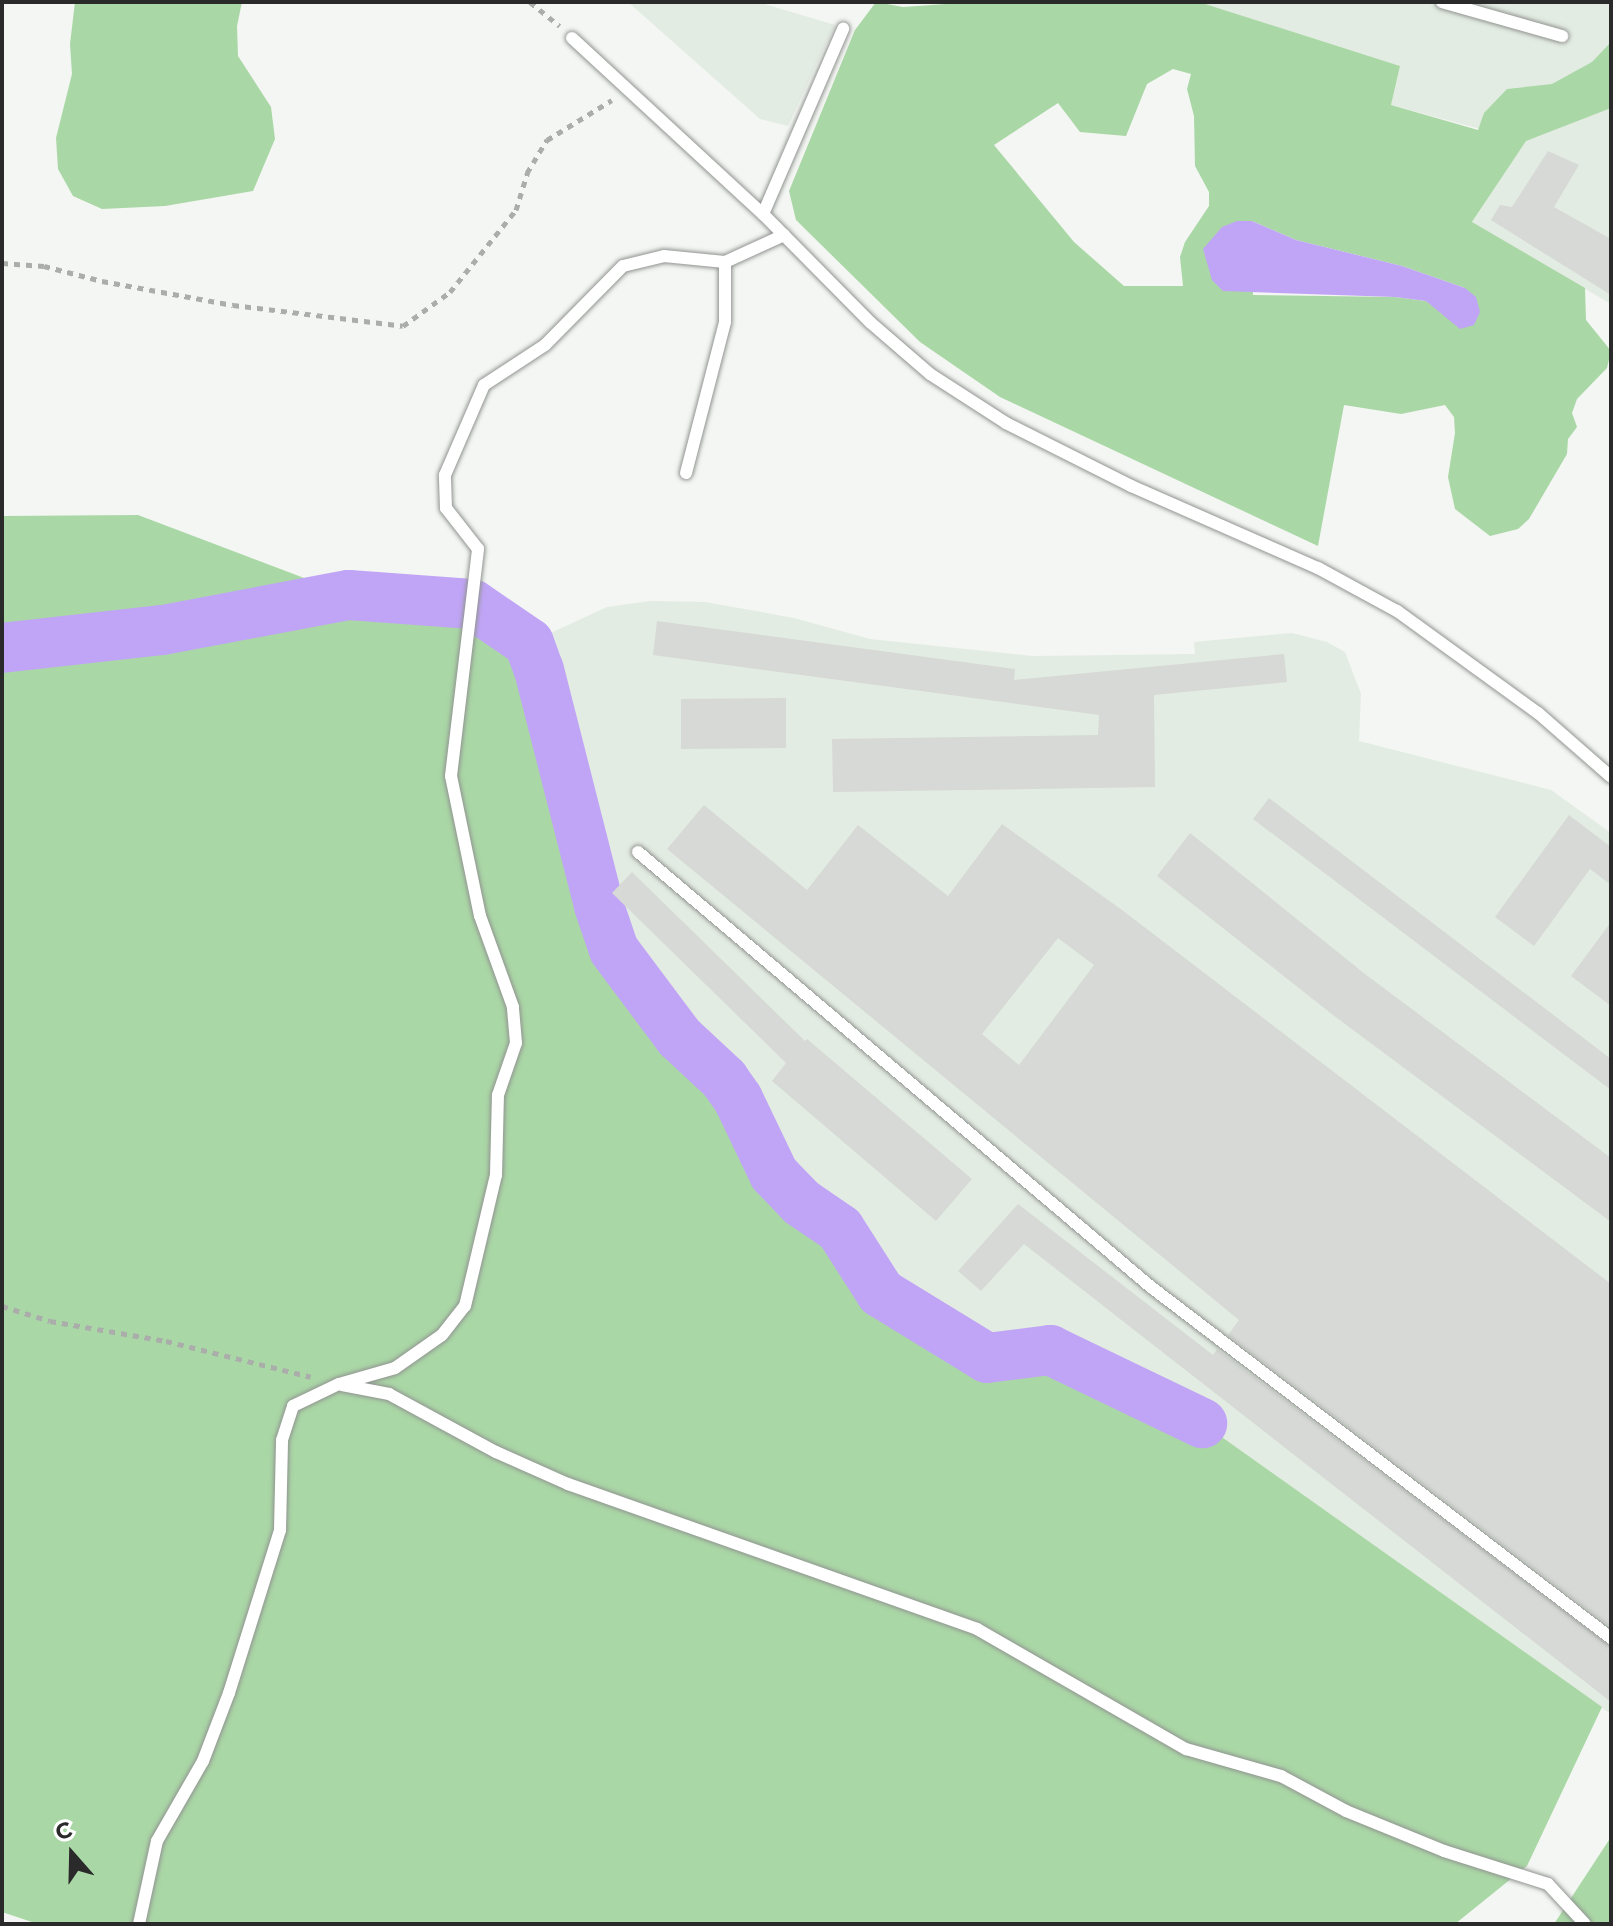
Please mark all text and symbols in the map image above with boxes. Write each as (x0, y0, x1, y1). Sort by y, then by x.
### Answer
north arrow (32, 1814, 112, 1894)
text: С (51, 1816, 76, 1846)

